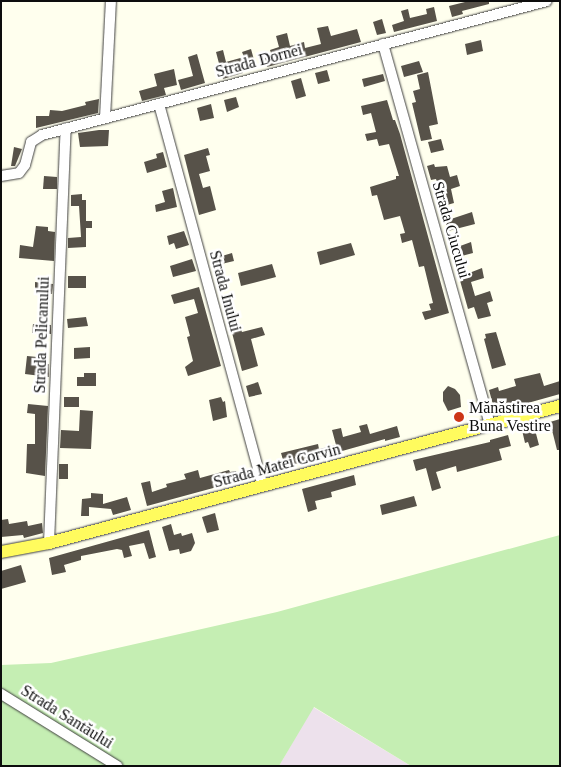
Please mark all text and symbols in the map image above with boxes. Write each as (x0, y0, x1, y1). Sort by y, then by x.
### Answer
street label: Strada Dornei (213, 40, 305, 82)
street label: Strada Ciucului (428, 179, 474, 281)
street label: Strada Inului (205, 248, 245, 334)
street label: Strada Pelicanului (30, 276, 54, 394)
place label: Mănăstirea Buna Vestire (469, 398, 551, 436)
marker: Mănăstirea Buna Vestire (453, 411, 465, 423)
street label: Strada Matei Corvin (211, 440, 343, 492)
street label: Strada Santăului (17, 681, 117, 753)

